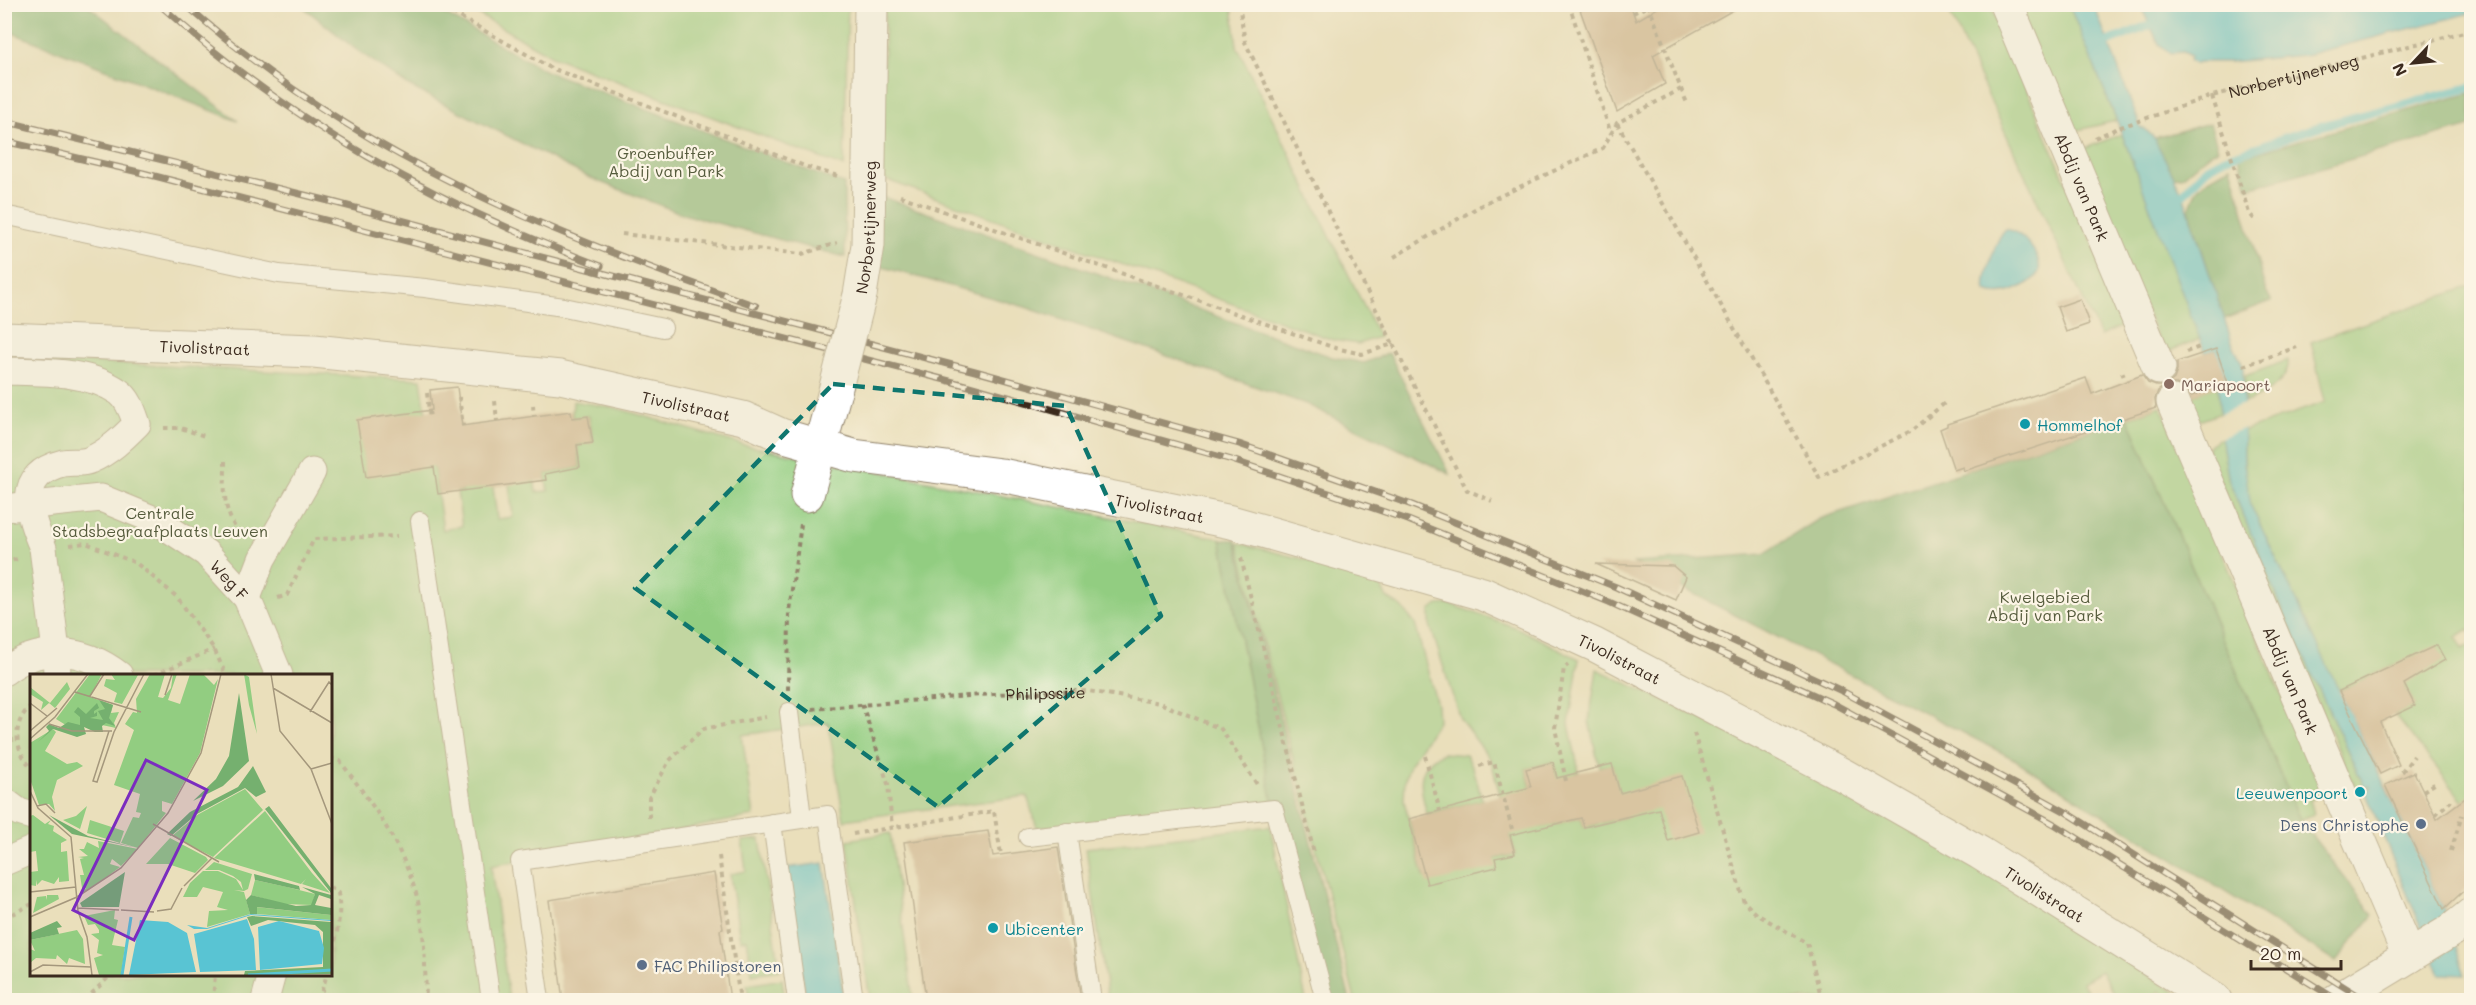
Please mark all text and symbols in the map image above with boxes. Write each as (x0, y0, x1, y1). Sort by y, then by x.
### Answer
north arrow (2383, 33, 2443, 93)
street label: Norbertijnerweg (2226, 49, 2360, 102)
text: N (2387, 60, 2411, 80)
street label: Abdij van Park (2051, 129, 2115, 244)
park label: Groenbuffer Abdij van Park (608, 142, 724, 181)
street label: Norbertijnerweg (850, 161, 880, 295)
street label: Tivolistraat (159, 335, 251, 359)
place label: Mariapoort (2181, 374, 2271, 395)
marker: Mariapoort (2162, 377, 2176, 391)
street label: Tivolistraat (640, 385, 733, 425)
place label: Hommelhof (2037, 414, 2123, 435)
marker: Hommelhof (2018, 417, 2032, 431)
street label: Tivolistraat (1113, 488, 1206, 527)
park label: Centrale Stadsbegraafplaats Leuven (52, 502, 268, 541)
street label: Weg F (206, 555, 254, 604)
park label: Kwelgebied Abdij van Park (1987, 586, 2103, 625)
street label: Abdij van Park (2259, 623, 2324, 737)
street label: Tivolistraat (1575, 628, 1665, 688)
inset map (30, 674, 332, 975)
street label: Philipssite (1005, 681, 1086, 704)
place label: Leeuwenpoort (2236, 782, 2348, 803)
marker: Leeuwenpoort (2353, 785, 2367, 799)
place label: Dens Christophe (2280, 814, 2409, 835)
marker: Dens Christophe (2414, 817, 2428, 831)
street label: Tivolistraat (2001, 861, 2089, 926)
place label: Ubicenter (1005, 918, 1084, 939)
marker: Ubicenter (986, 921, 1000, 935)
scale bar (2251, 933, 2341, 971)
text: 20 m (2260, 941, 2301, 965)
place label: FAC Philipstoren (654, 955, 781, 976)
marker: FAC Philipstoren (635, 958, 649, 972)

